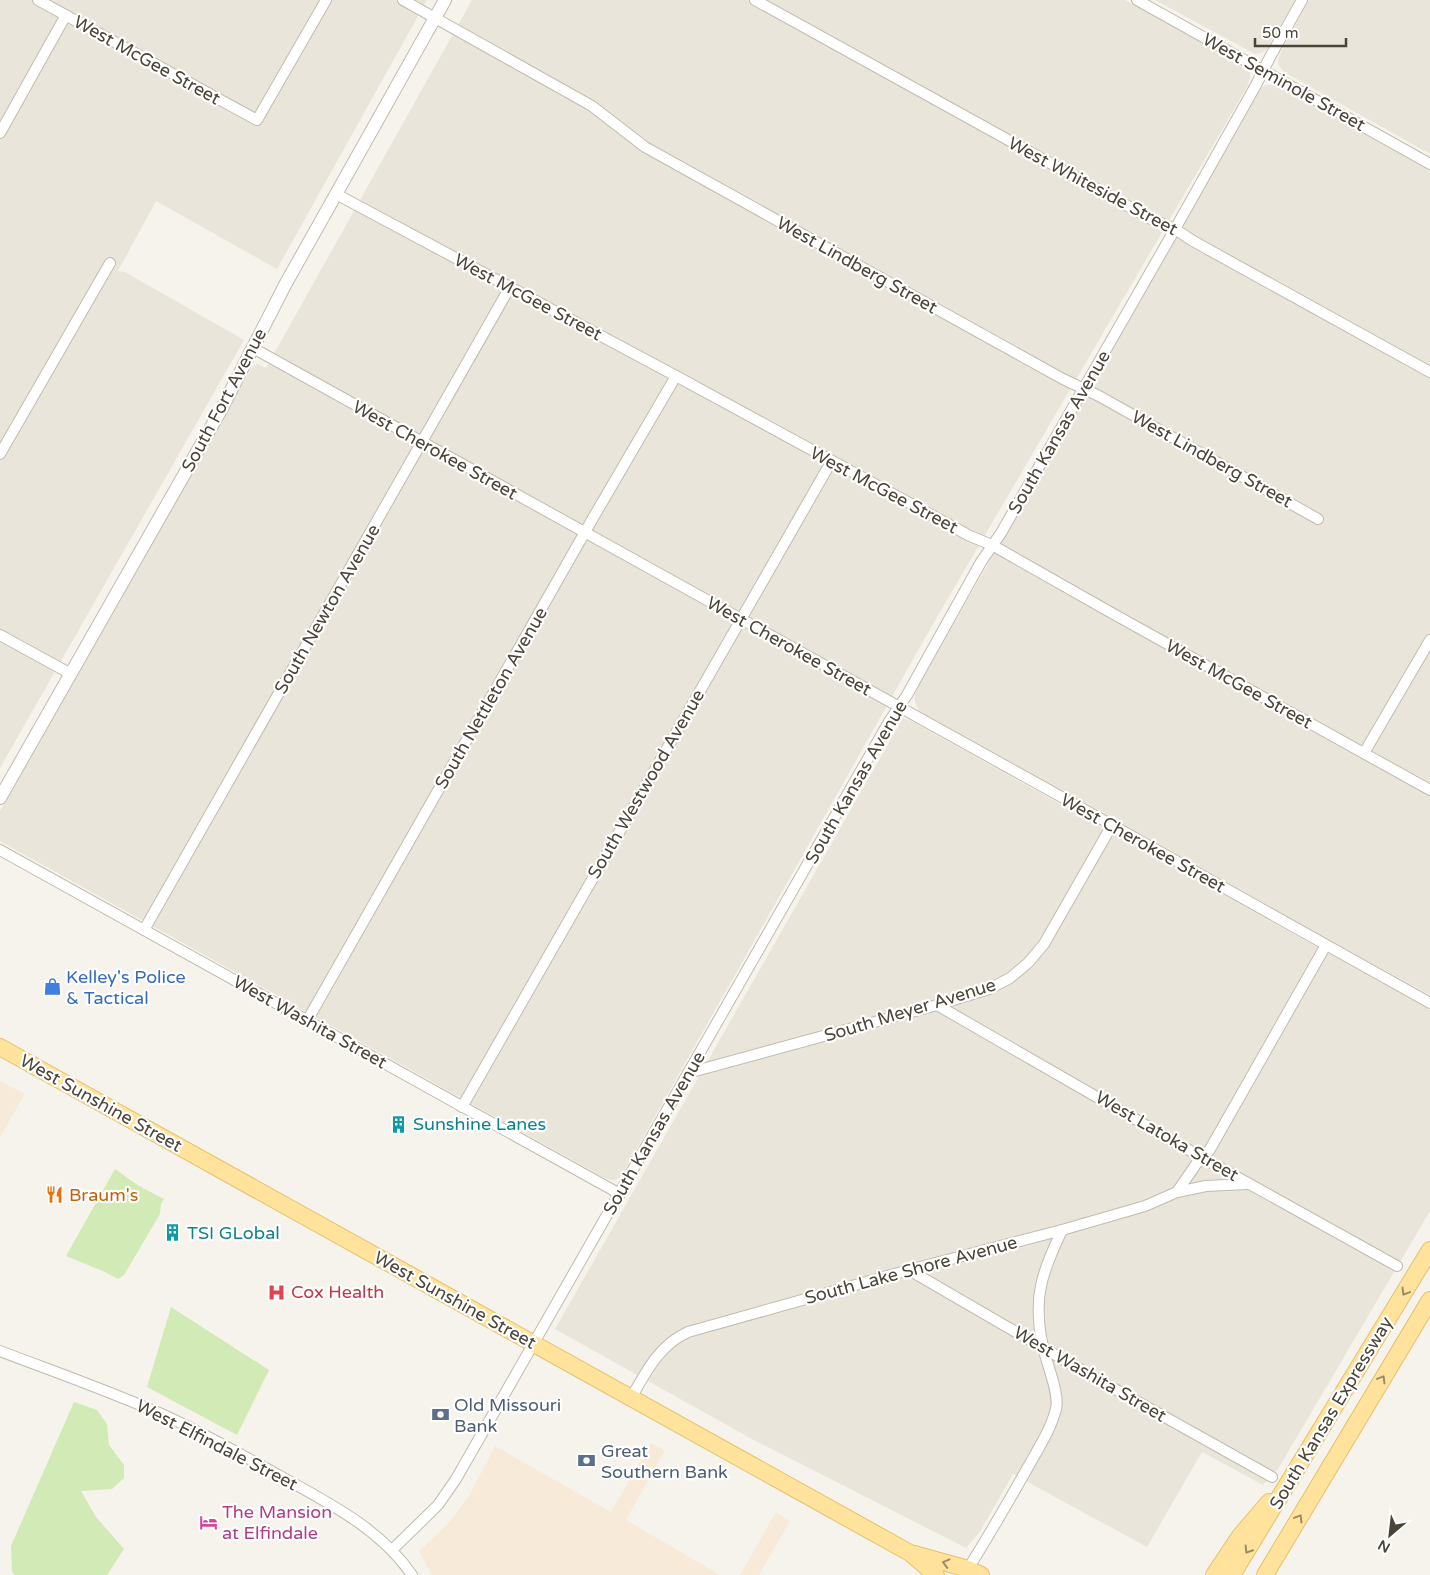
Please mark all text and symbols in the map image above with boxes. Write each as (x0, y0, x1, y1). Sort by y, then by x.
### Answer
street label: West McGee Street (70, 11, 224, 110)
scale bar (1255, 15, 1346, 47)
text: 50 m (1262, 24, 1299, 42)
street label: West Seminole Street (1199, 28, 1369, 136)
street label: West Whiteside Street (1004, 132, 1182, 240)
street label: West Lindberg Street (773, 212, 941, 318)
street label: West McGee Street (450, 249, 606, 345)
street label: South Fort Avenue (177, 324, 271, 476)
street label: South Kansas Avenue (1003, 346, 1115, 518)
street label: West Cherokee Street (349, 396, 521, 505)
street label: West Lindberg Street (1128, 406, 1296, 512)
street label: West McGee Street (806, 442, 962, 538)
street label: South Newton Avenue (269, 520, 385, 698)
street label: West Cherokee Street (703, 592, 875, 701)
street label: South Nettleton Avenue (430, 603, 552, 793)
street label: West McGee Street (1162, 635, 1316, 734)
street label: South Westwood Avenue (583, 685, 709, 883)
street label: South Kansas Avenue (800, 696, 912, 868)
street label: West Cherokee Street (1057, 789, 1229, 898)
place label: Kelley's Police & Tactical (66, 966, 186, 1009)
street label: West Washita Street (229, 971, 391, 1073)
street label: South Meyer Avenue (821, 973, 999, 1047)
shop icon: Kelley's Police & Tactical (42, 977, 62, 997)
street label: South Kansas Avenue (598, 1047, 710, 1219)
street label: West Sunshine Street (16, 1049, 186, 1157)
street label: West Latoka Street (1092, 1086, 1243, 1186)
place label: Sunshine Lanes (413, 1113, 546, 1135)
building icon: Sunshine Lanes (389, 1114, 409, 1134)
place label: Braum's (69, 1184, 138, 1206)
restaurant icon: Braum's (45, 1185, 65, 1205)
place label: TSI GLobal (187, 1222, 280, 1244)
building icon: TSI GLobal (163, 1223, 183, 1243)
street label: South Lake Shore Avenue (802, 1231, 1020, 1309)
street label: West Sunshine Street (370, 1246, 540, 1354)
place label: Cox Health (291, 1281, 384, 1303)
hospital icon: Cox Health (267, 1282, 287, 1302)
one-way arrow (1401, 1286, 1411, 1295)
street label: South Kansas Expressway (1265, 1312, 1398, 1513)
street label: West Washita Street (1010, 1321, 1170, 1427)
one-way arrow (1376, 1375, 1386, 1384)
place label: Old Missouri Bank (454, 1394, 561, 1437)
street label: West Elfindale Street (133, 1395, 302, 1495)
bank icon: Old Missouri Bank (430, 1405, 450, 1425)
place label: Great Southern Bank (601, 1440, 728, 1483)
bank icon: Great Southern Bank (577, 1451, 597, 1471)
place label: The Mansion at Elfindale (222, 1501, 332, 1544)
north arrow (1365, 1510, 1415, 1560)
hotel icon: The Mansion at Elfindale (198, 1512, 218, 1532)
one-way arrow (1292, 1515, 1302, 1524)
text: N (1375, 1536, 1393, 1556)
one-way arrow (1244, 1545, 1254, 1554)
one-way arrow (942, 1558, 950, 1568)

